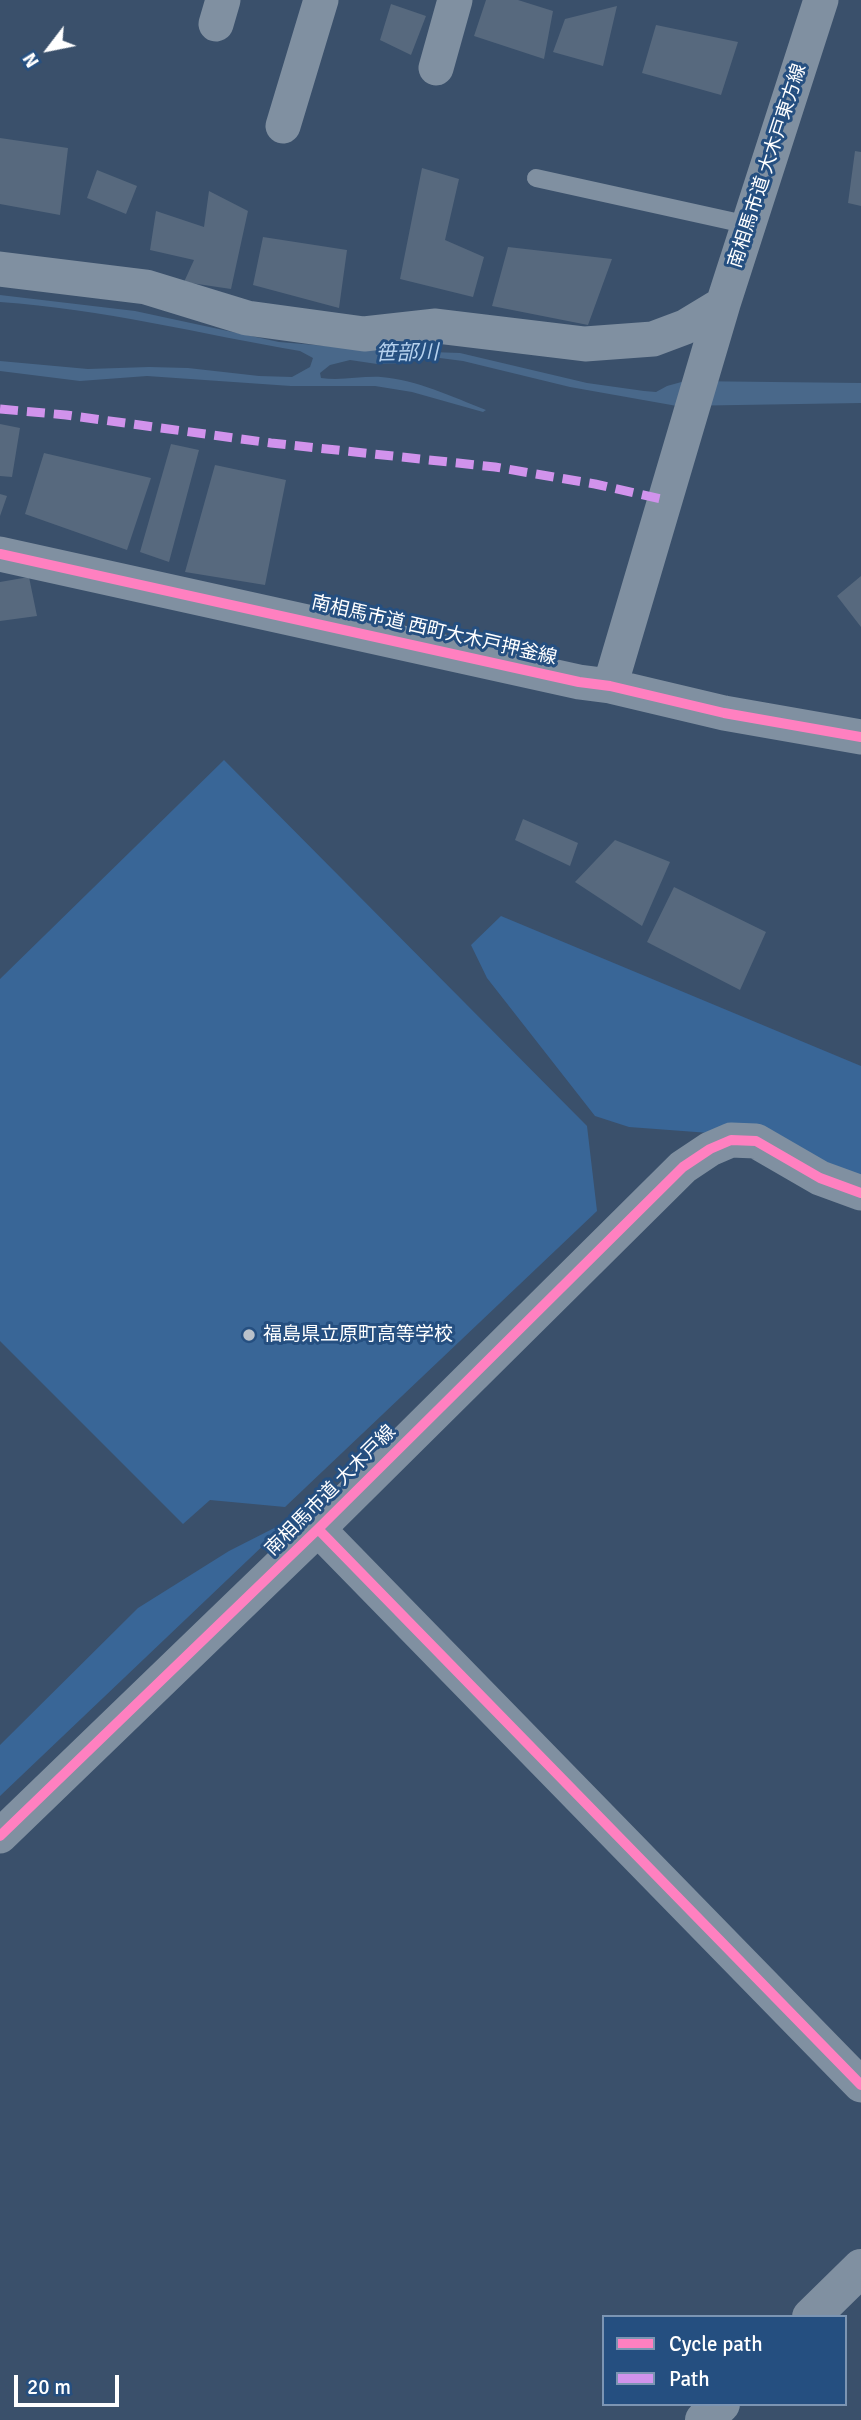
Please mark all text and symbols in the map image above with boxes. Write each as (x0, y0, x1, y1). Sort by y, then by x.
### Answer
north arrow (14, 14, 84, 84)
text: N (18, 48, 45, 72)
street label: 南相馬市道 大木戸東方線 (724, 61, 812, 271)
water label: 笹部川 (375, 341, 439, 367)
street label: 南相馬市道 西町大木戸押釜線 (309, 592, 559, 670)
place label: 福島県立原町高等学校 (263, 1324, 453, 1346)
marker: 福島県立原町高等学校 (241, 1327, 257, 1343)
street label: 南相馬市道 大木戸線 (261, 1421, 401, 1561)
legend (602, 2315, 847, 2406)
text: Cycle path (669, 2331, 763, 2357)
scale bar (18, 2360, 122, 2404)
text: Path (669, 2366, 710, 2392)
text: 20 m (27, 2374, 71, 2400)

